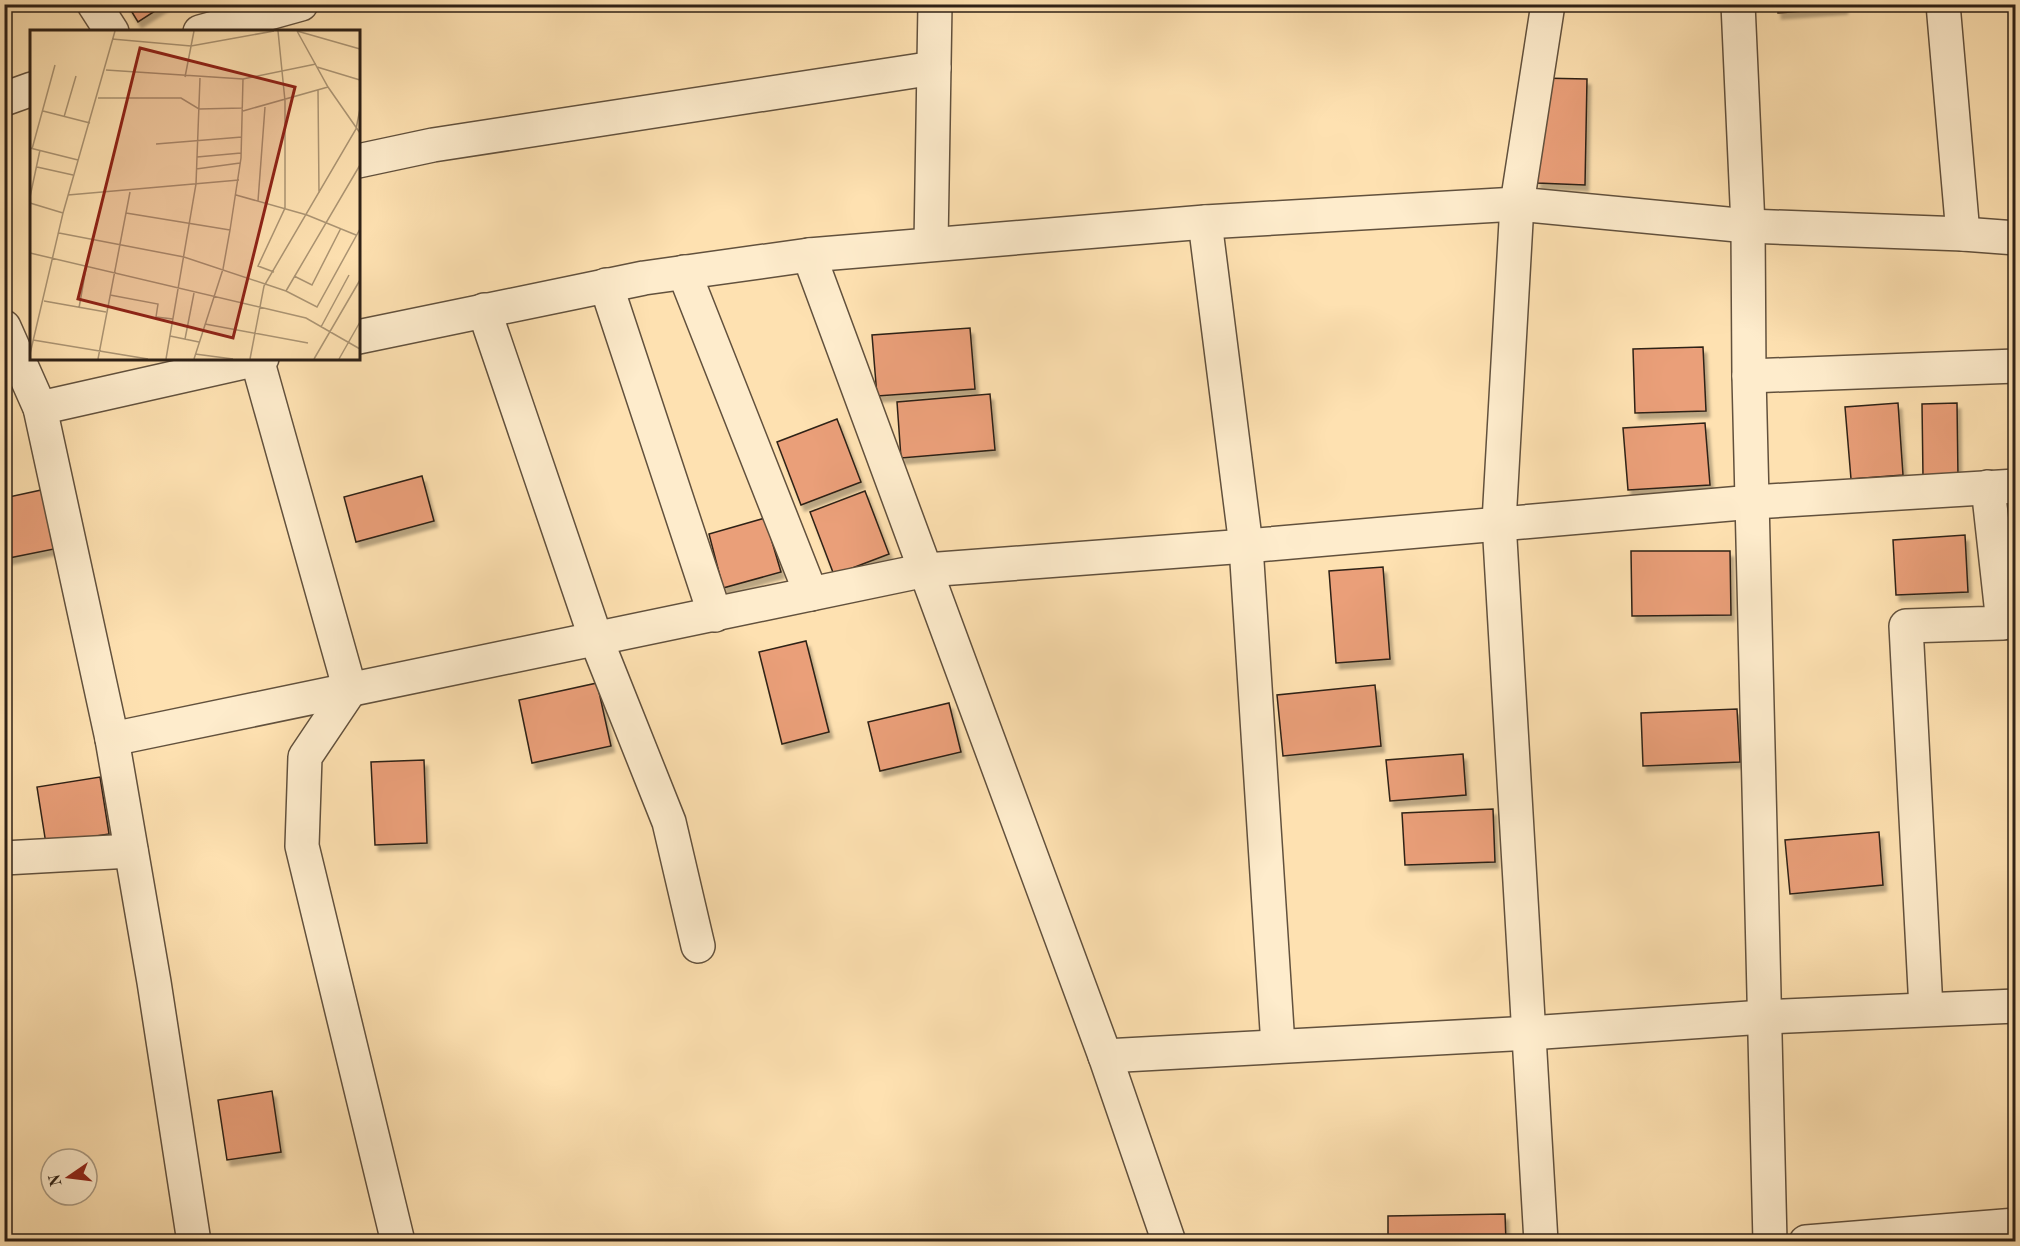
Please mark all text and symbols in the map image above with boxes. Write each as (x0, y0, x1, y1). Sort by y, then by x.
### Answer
inset map (30, 30, 360, 360)
north arrow (39, 1147, 99, 1207)
text: N (47, 1172, 66, 1188)

